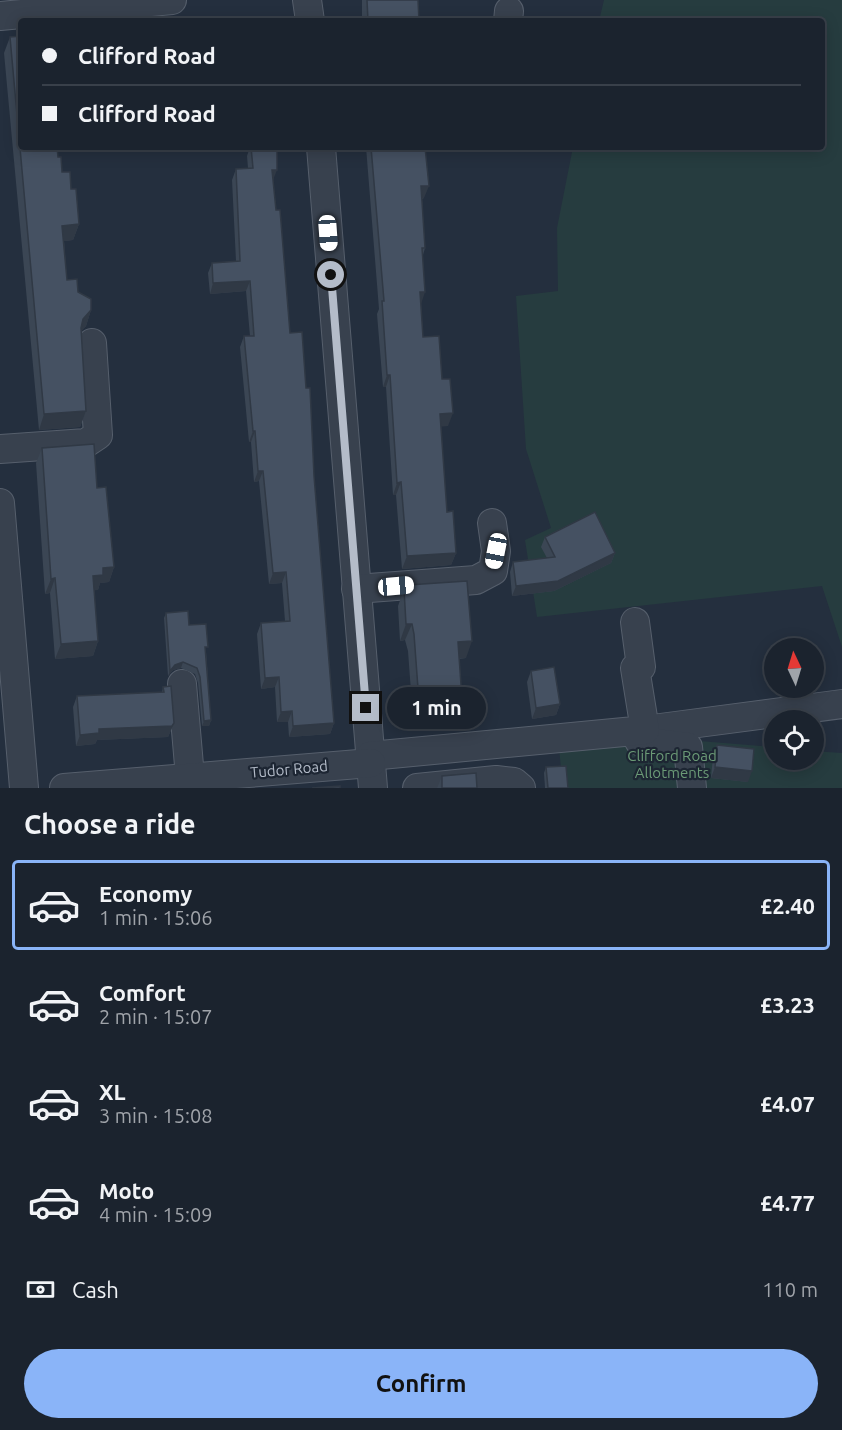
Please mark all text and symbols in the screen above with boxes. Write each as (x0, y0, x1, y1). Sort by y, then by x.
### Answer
text: Clifford Road (78, 43, 216, 68)
text: Clifford Road (78, 101, 216, 126)
car (318, 214, 338, 252)
route start (317, 261, 344, 288)
car (484, 532, 508, 570)
car (377, 575, 415, 597)
north arrow (764, 638, 824, 698)
map controls (764, 638, 824, 770)
callout: 1 min (387, 687, 486, 729)
route end (352, 694, 379, 721)
text: 1 min (411, 696, 462, 719)
button: locate (764, 710, 824, 770)
park label: Clifford Road Allotments (627, 747, 717, 781)
street label: Tudor Road (250, 757, 328, 781)
text: Choose a ride (24, 809, 196, 839)
icon: car (27, 878, 81, 932)
text: Economy (99, 881, 192, 906)
text: £2.40 (760, 893, 815, 918)
text: 1 min · 15:06 (99, 906, 213, 929)
icon: car (27, 977, 81, 1031)
text: Comfort (99, 980, 186, 1005)
text: £3.23 (760, 992, 815, 1017)
text: 2 min · 15:07 (99, 1005, 213, 1028)
icon: car (27, 1076, 81, 1130)
text: XL (99, 1079, 126, 1104)
text: £4.07 (760, 1091, 815, 1116)
text: 3 min · 15:08 (99, 1104, 213, 1127)
icon: car (27, 1175, 81, 1229)
text: Moto (99, 1178, 154, 1203)
text: £4.77 (760, 1190, 815, 1215)
text: 4 min · 15:09 (99, 1203, 213, 1226)
icon: cash (24, 1273, 57, 1306)
text: Cash (72, 1277, 119, 1302)
text: 110 m (762, 1278, 818, 1301)
button: Confirm (24, 1349, 818, 1418)

